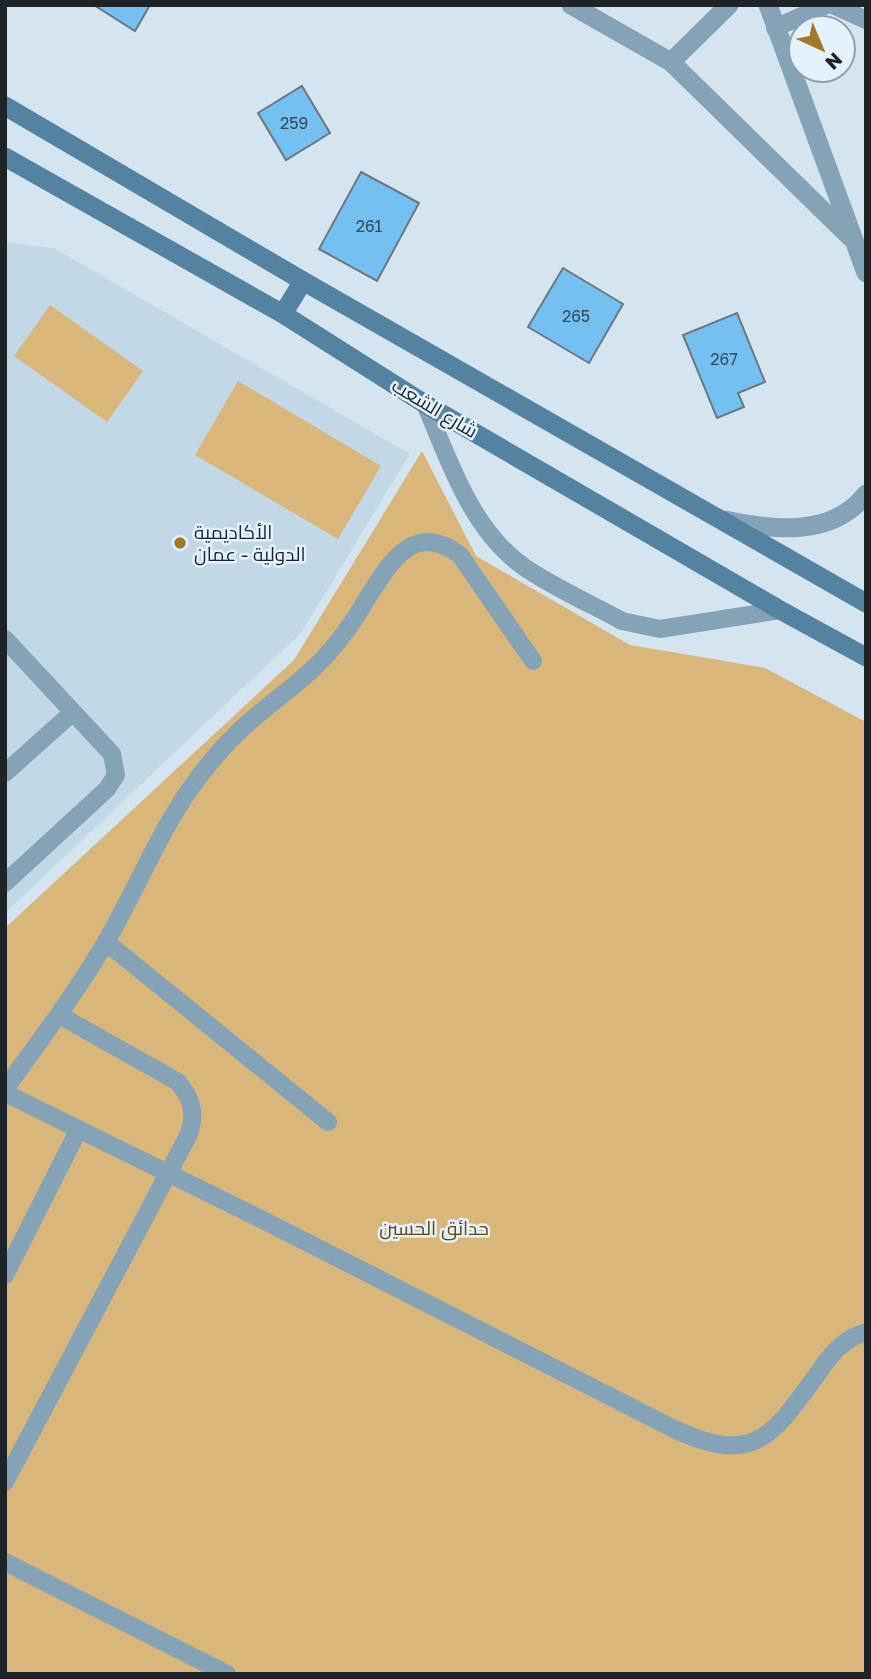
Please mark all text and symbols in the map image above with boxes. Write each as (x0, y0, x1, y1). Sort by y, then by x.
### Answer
north arrow (787, 14, 857, 84)
text: N (821, 48, 847, 75)
house number: 259 (280, 113, 308, 133)
house number: 261 (356, 216, 383, 236)
house number: 265 (562, 306, 590, 326)
house number: 267 (710, 349, 738, 369)
street label: شارع الشعب (387, 373, 482, 445)
place label: الأكاديمية الدولية - عمان (194, 520, 306, 566)
marker: الأكاديمية الدولية - عمان (172, 535, 188, 551)
park label: حدائق الحسين (379, 1216, 489, 1241)

